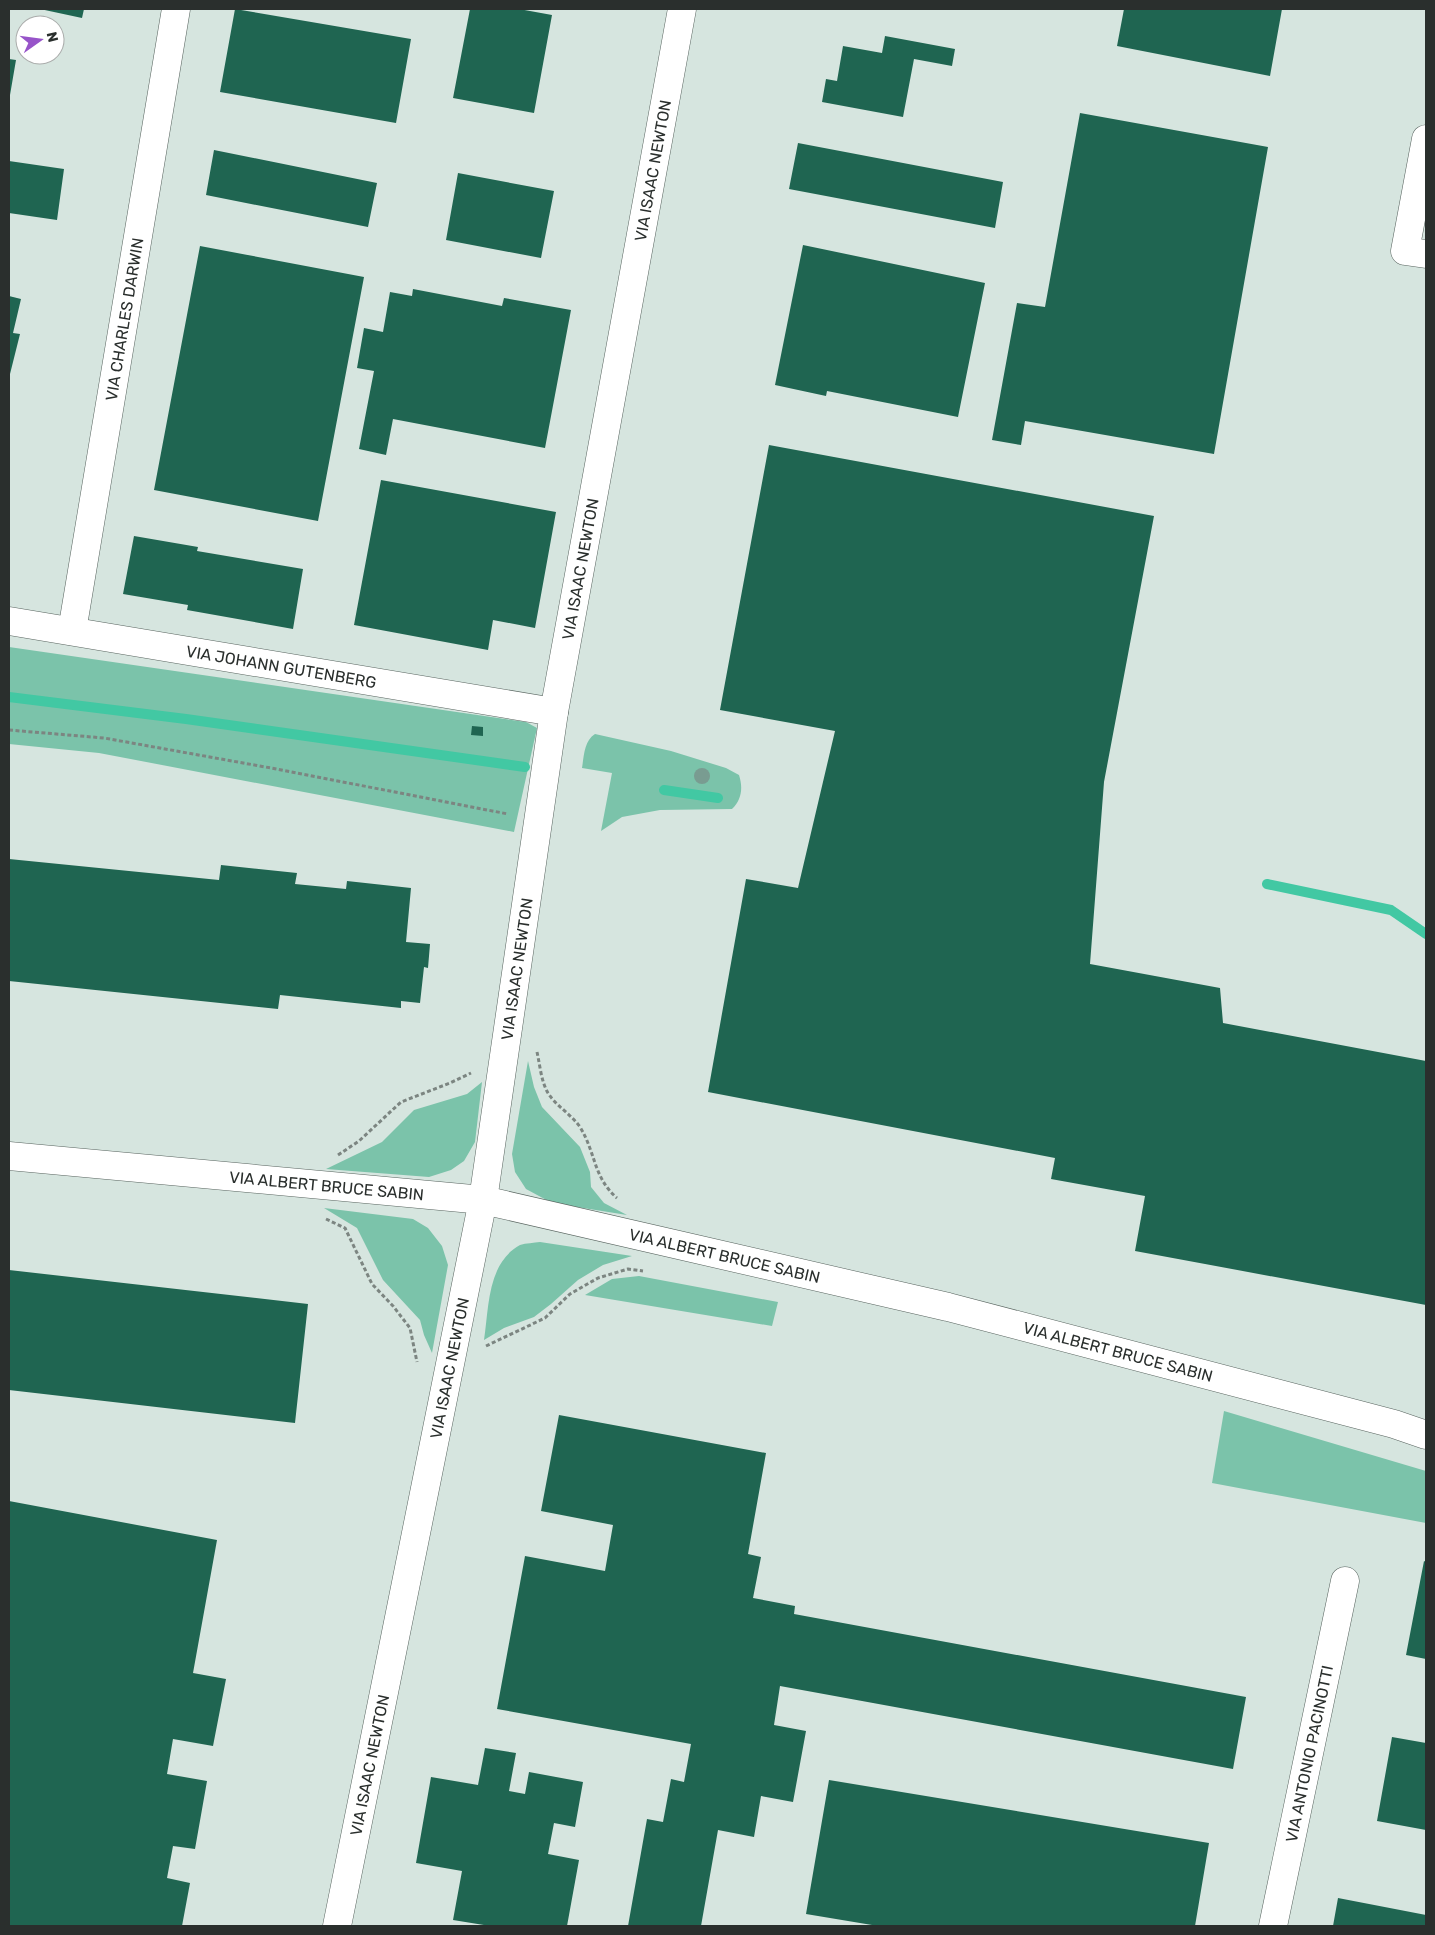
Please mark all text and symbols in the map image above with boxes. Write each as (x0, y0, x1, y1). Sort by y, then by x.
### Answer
north arrow (15, 15, 65, 65)
text: N (43, 30, 62, 44)
street label: VIA ISAAC NEWTON (631, 98, 675, 243)
street label: VIA CHARLES DARWIN (102, 236, 148, 402)
street label: VIA ISAAC NEWTON (558, 497, 603, 642)
street label: VIA JOHANN GUTENBERG (185, 642, 378, 692)
street label: VIA ISAAC NEWTON (497, 897, 537, 1042)
street label: VIA ALBERT BRUCE SABIN (228, 1167, 425, 1204)
street label: VIA ALBERT BRUCE SABIN (627, 1225, 822, 1287)
street label: VIA ISAAC NEWTON (426, 1296, 473, 1441)
street label: VIA ALBERT BRUCE SABIN (1021, 1318, 1215, 1386)
street label: VIA ANTONIO PACINOTTI (1282, 1664, 1337, 1844)
street label: VIA ISAAC NEWTON (346, 1693, 393, 1838)

